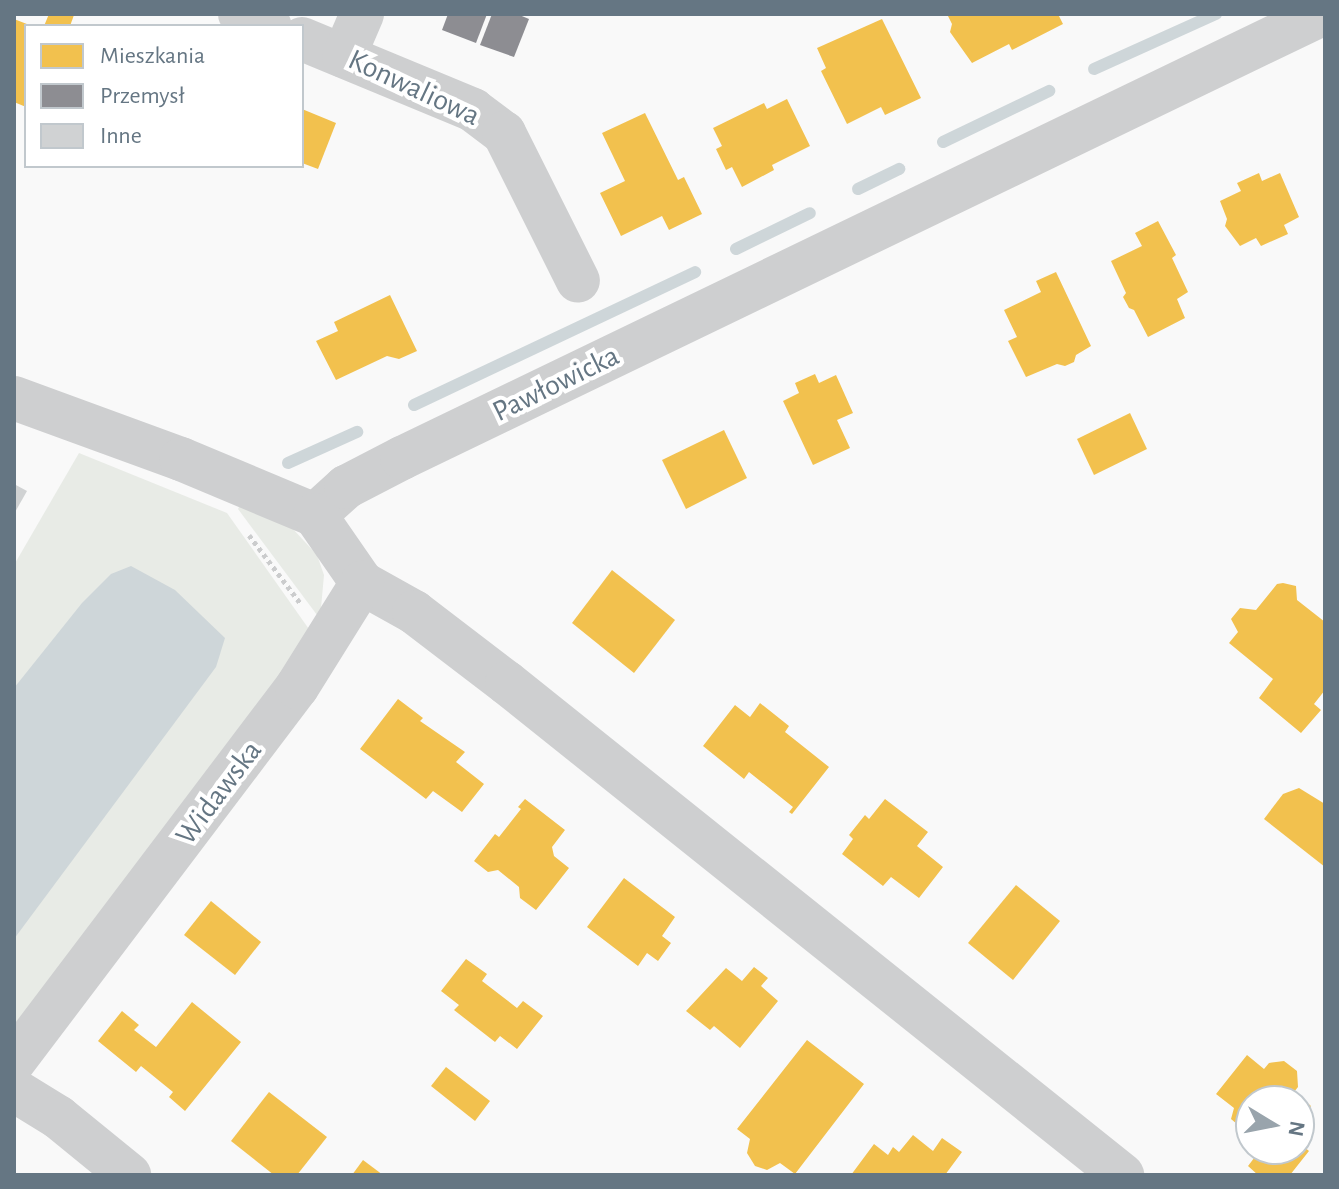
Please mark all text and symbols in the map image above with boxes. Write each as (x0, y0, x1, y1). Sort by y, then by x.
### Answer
legend (24, 24, 304, 168)
street label: Konwaliowa (342, 42, 486, 134)
text: Mieszkania (100, 44, 205, 68)
text: Przemysł (100, 84, 185, 108)
text: Inne (100, 124, 142, 148)
street label: Pawłowicka (487, 338, 625, 430)
street label: Widawska (168, 734, 270, 852)
north arrow (1235, 1085, 1315, 1165)
text: N (1285, 1119, 1309, 1138)

